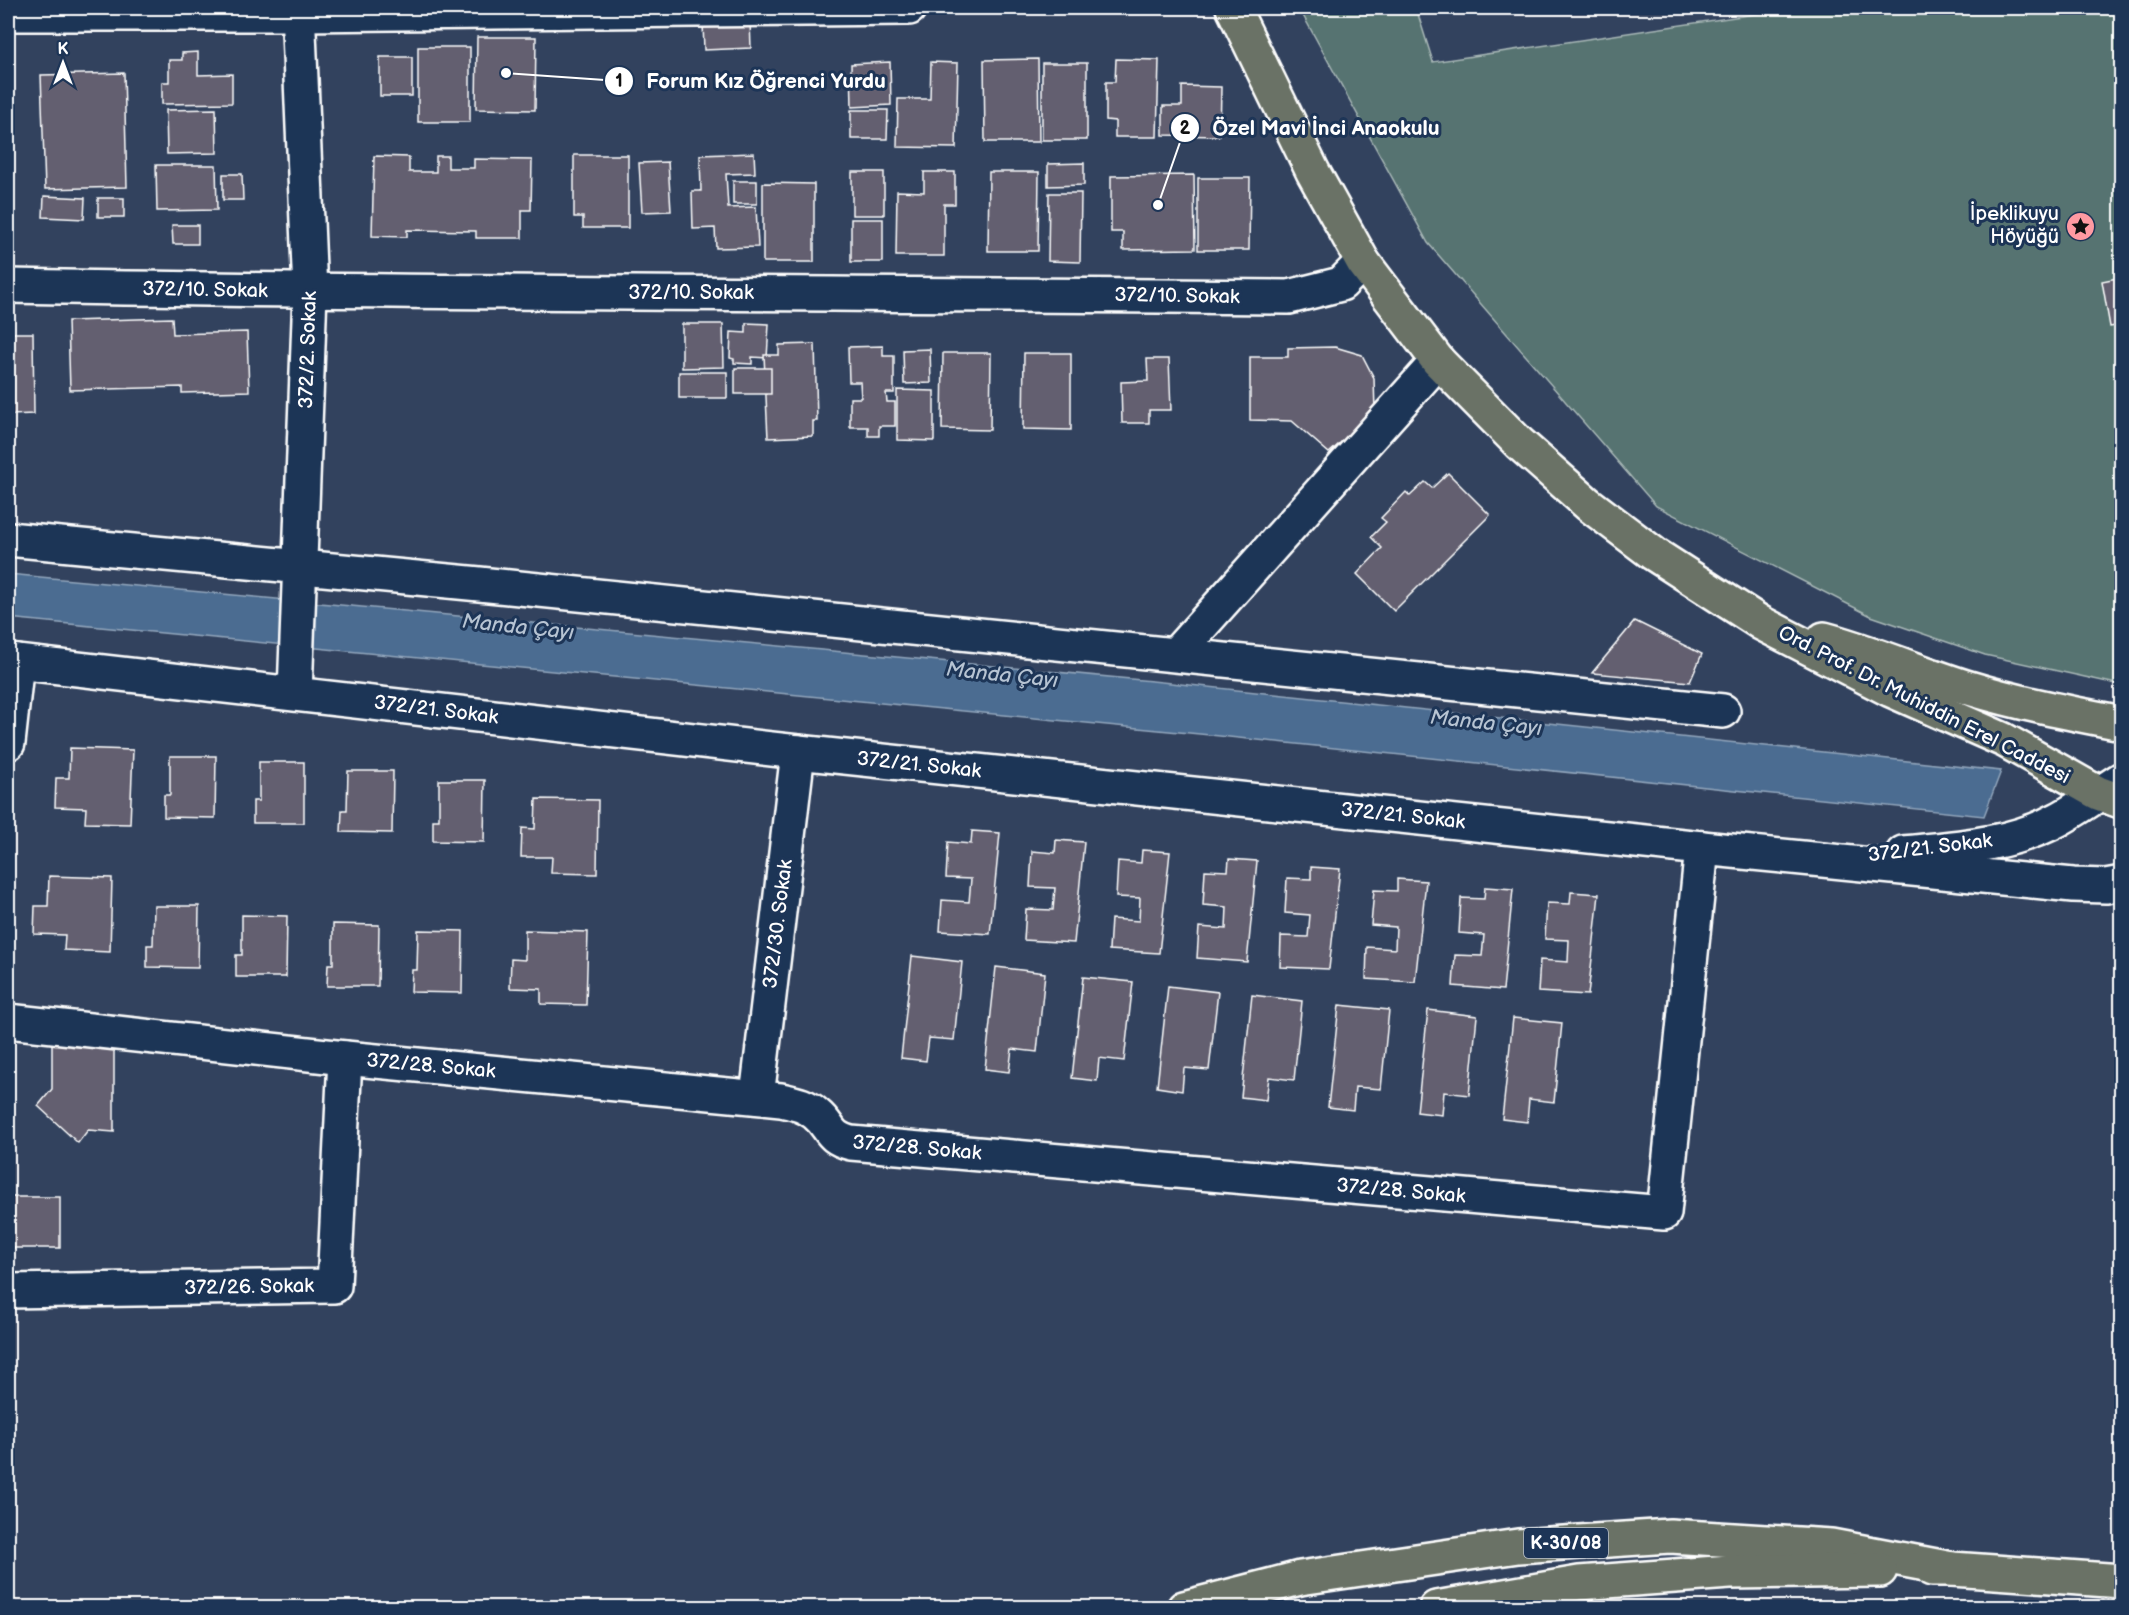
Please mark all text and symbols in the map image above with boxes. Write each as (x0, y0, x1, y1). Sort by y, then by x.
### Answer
north arrow (33, 33, 93, 93)
text: K (58, 40, 69, 59)
callout: Forum Kız Öğrenci Yurdu (604, 61, 898, 100)
text: Forum Kız Öğrenci Yurdu (646, 69, 886, 94)
text: 1 (615, 71, 623, 92)
callout: Özel Mavi İnci Anaokulu (1170, 109, 1451, 148)
text: Özel Mavi İnci Anaokulu (1212, 115, 1440, 141)
text: 2 (1180, 118, 1191, 139)
place label: İpeklikuyu Höyüğü (1970, 201, 2059, 249)
place icon: İpeklikuyu Höyüğü (2064, 210, 2096, 242)
street label: 372/10. Sokak (142, 277, 268, 303)
street label: 372/10. Sokak (628, 281, 754, 305)
street label: 372/10. Sokak (1114, 283, 1240, 309)
street label: 372/2. Sokak (294, 291, 322, 409)
water label: Manda Çayı (461, 609, 575, 645)
street label: Ord. Prof. Dr. Muhiddin Erel Caddesi (1774, 621, 2074, 789)
water label: Manda Çayı (945, 657, 1059, 693)
street label: 372/21. Sokak (372, 690, 500, 730)
water label: Manda Çayı (1429, 705, 1543, 741)
street label: 372/21. Sokak (856, 747, 983, 783)
street label: 372/21. Sokak (1340, 798, 1467, 834)
street label: 372/21. Sokak (1866, 828, 1994, 868)
street label: 372/30. Sokak (758, 858, 798, 990)
street label: 372/28. Sokak (366, 1048, 497, 1084)
street label: 372/28. Sokak (852, 1130, 983, 1166)
street label: 372/28. Sokak (1336, 1173, 1467, 1209)
street label: 372/26. Sokak (184, 1274, 314, 1300)
road number: K-30/08 (1524, 1528, 1608, 1558)

